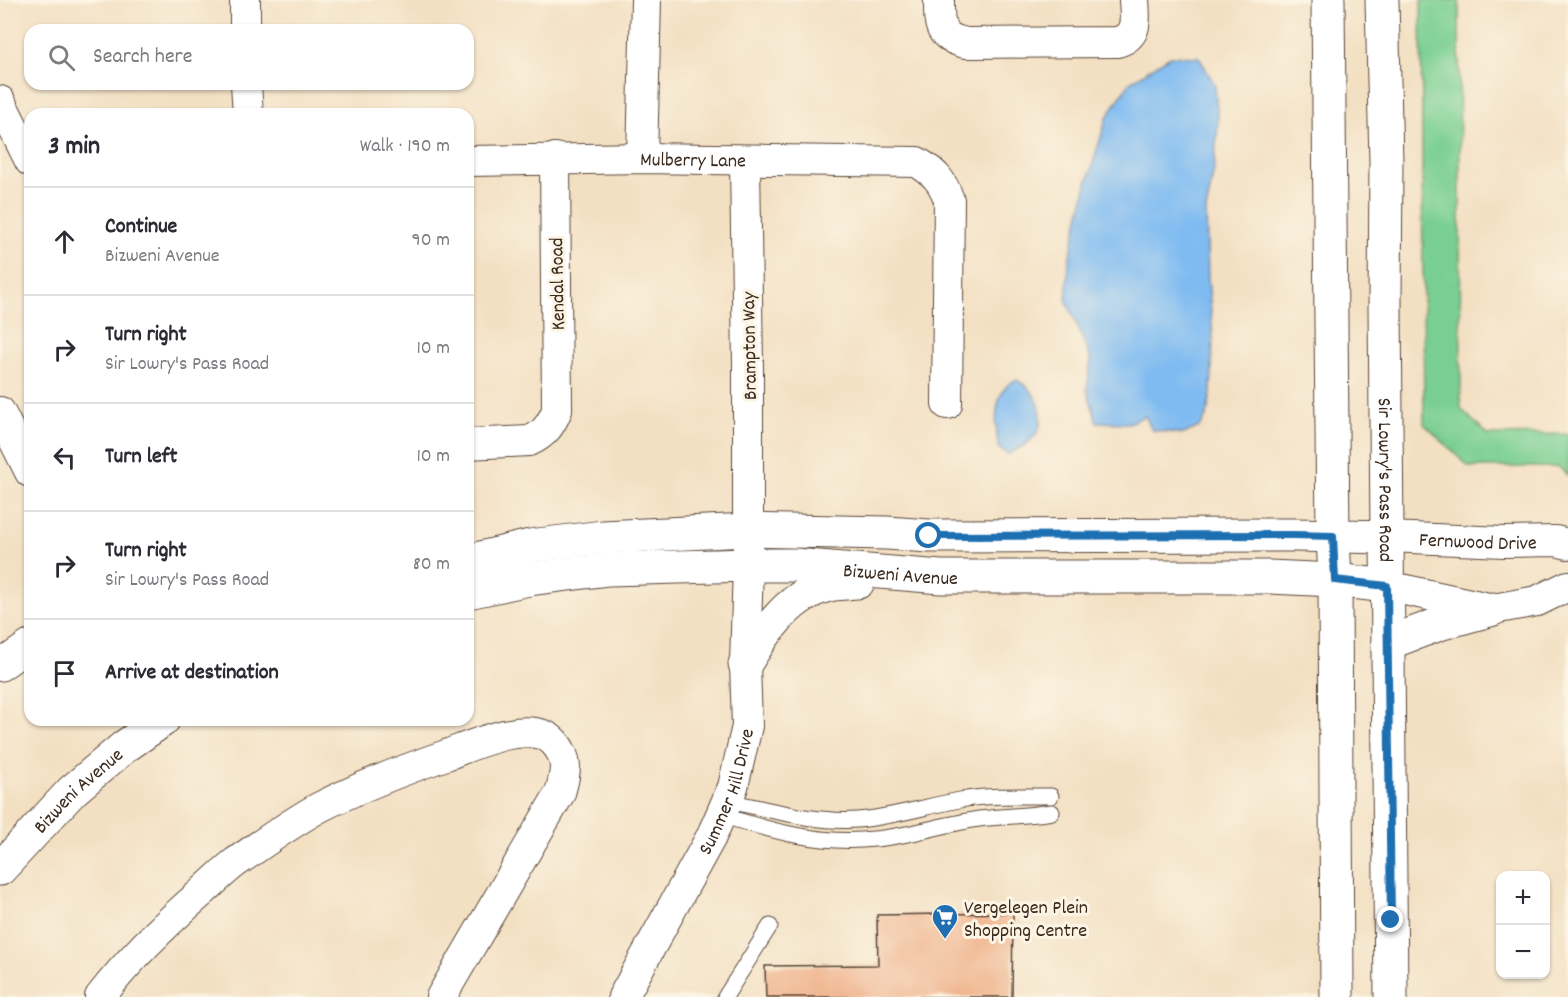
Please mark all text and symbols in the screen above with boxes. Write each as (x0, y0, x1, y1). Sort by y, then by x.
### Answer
search box (24, 24, 474, 90)
icon: search (45, 41, 78, 74)
text: Search here (93, 42, 192, 73)
text: 3 min (48, 129, 100, 166)
text: Walk · 190 m (360, 133, 450, 161)
street label: Mulberry Lane (640, 147, 746, 177)
text: Continue (105, 212, 177, 243)
icon: ahead (48, 225, 81, 258)
text: 90 m (412, 227, 450, 255)
street label: Kendal Road (544, 237, 574, 331)
text: Bizweni Avenue (105, 243, 220, 271)
street label: Brampton Way (736, 291, 766, 400)
text: Turn right (105, 320, 187, 351)
icon: right (48, 333, 81, 366)
text: 10 m (416, 335, 450, 363)
text: Sir Lowry's Pass Road (105, 351, 269, 379)
street label: Sir Lowry's Pass Road (1369, 398, 1398, 562)
icon: left (48, 441, 81, 474)
text: Turn left (105, 442, 177, 473)
text: 10 m (416, 443, 450, 471)
route start (915, 522, 941, 548)
street label: Fernwood Drive (1418, 527, 1537, 559)
text: Turn right (105, 536, 187, 567)
icon: right (48, 549, 81, 582)
text: 80 m (413, 551, 450, 579)
street label: Bizweni Avenue (842, 558, 958, 594)
text: Sir Lowry's Pass Road (105, 567, 269, 595)
icon: arrive (48, 657, 81, 690)
text: Arrive at destination (105, 658, 279, 689)
street label: Summer Hill Drive (693, 726, 763, 861)
street label: Bizweni Avenue (28, 742, 131, 841)
map controls (1496, 871, 1550, 979)
button: + (1496, 871, 1550, 925)
place label: Vergelegen Plein Shopping Centre (964, 895, 1088, 946)
supermarket icon: Vergelegen Plein Shopping Centre (930, 902, 960, 940)
route end (1377, 906, 1403, 932)
button: − (1496, 925, 1550, 979)

